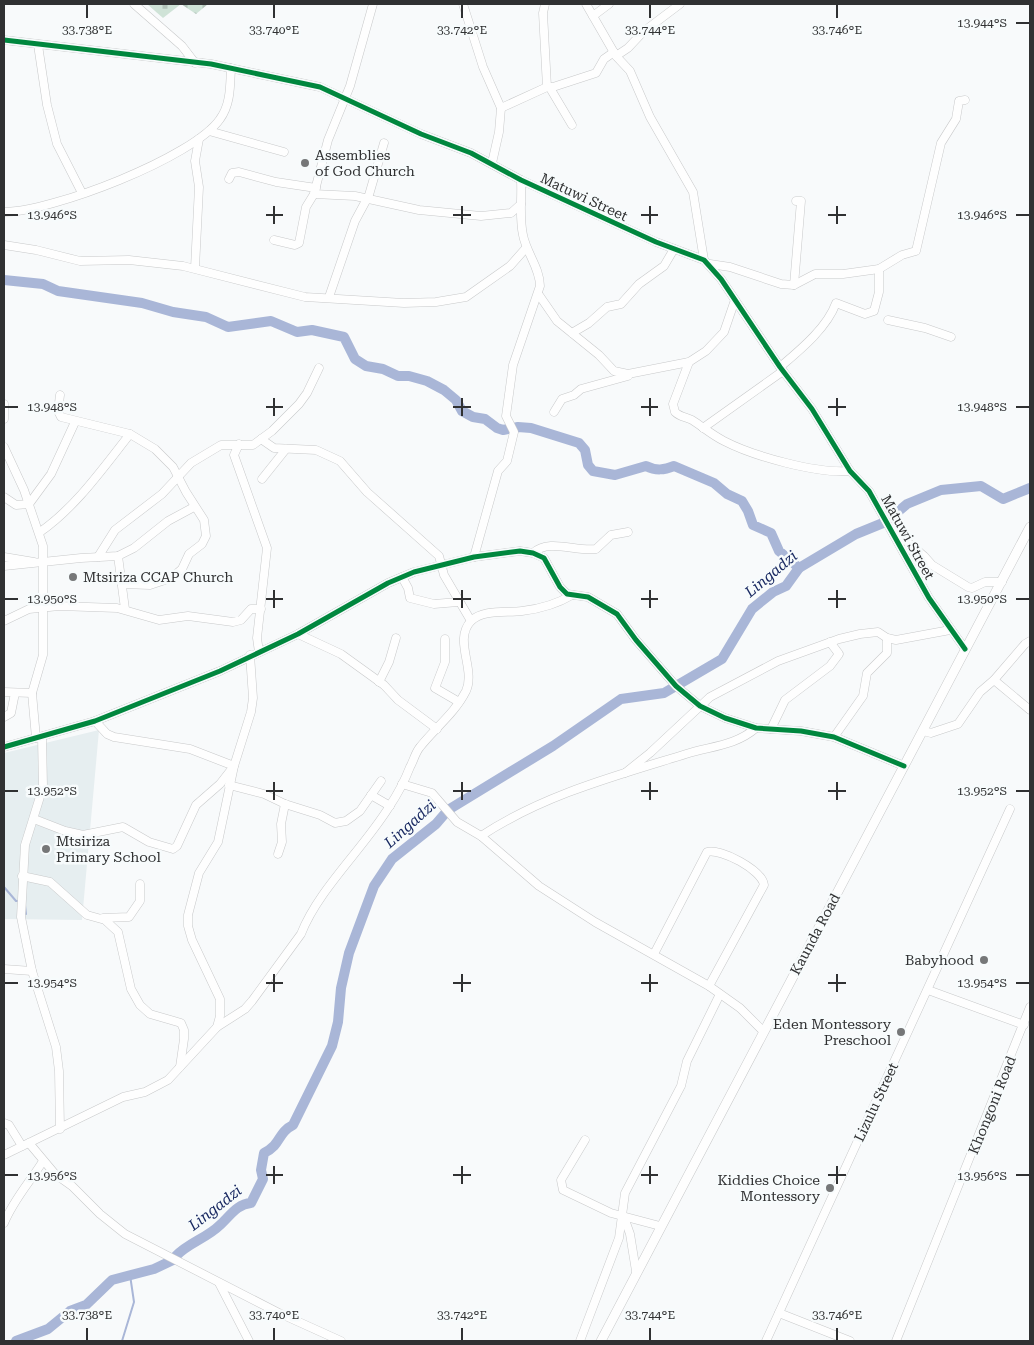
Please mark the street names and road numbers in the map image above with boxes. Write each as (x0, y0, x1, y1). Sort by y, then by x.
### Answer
street label: Matuwi Street (538, 170, 630, 224)
street label: Matuwi Street (878, 492, 938, 582)
street label: Kaunda Road (787, 891, 843, 977)
street label: Khongoni Road (965, 1054, 1019, 1156)
street label: Lizulu Street (851, 1060, 901, 1144)

